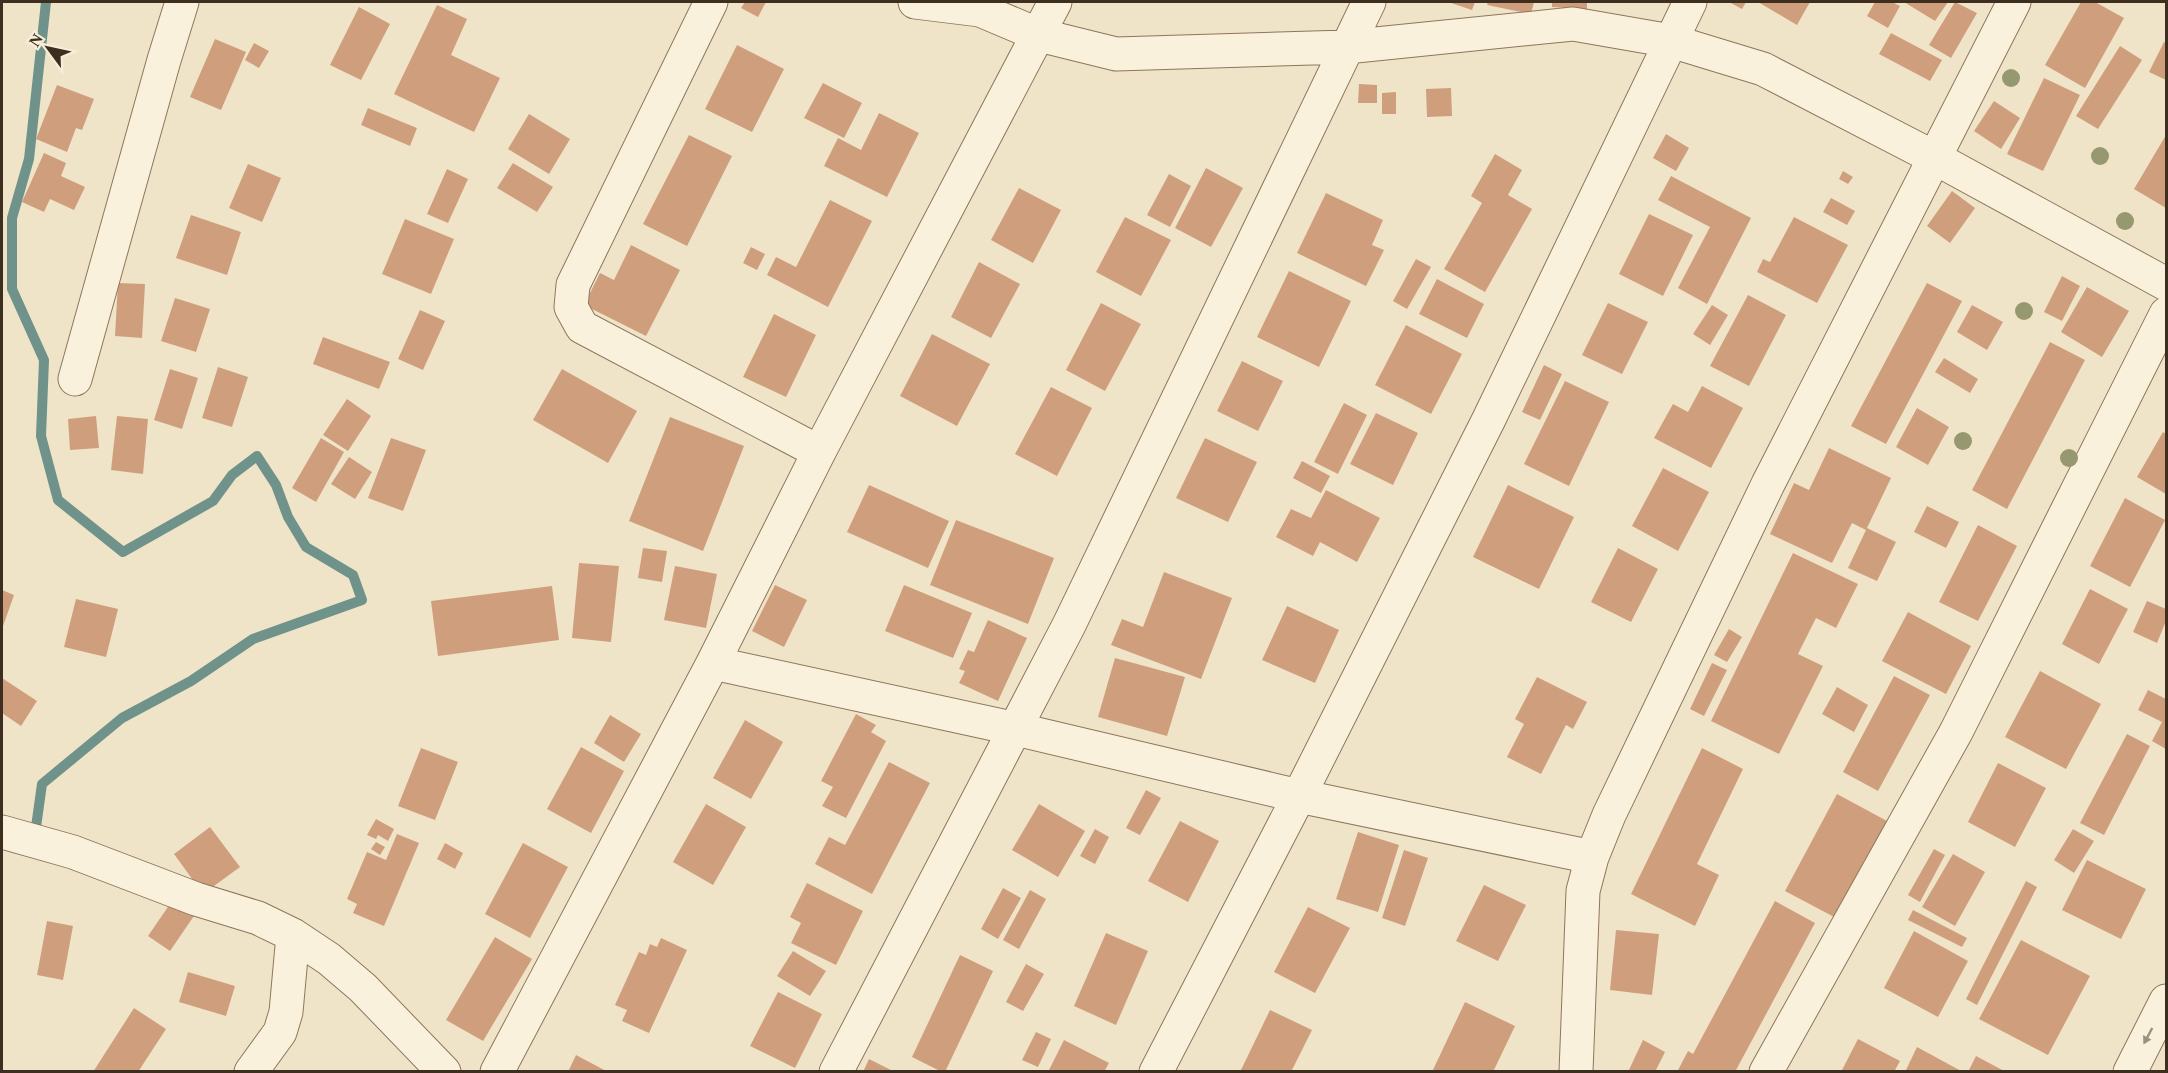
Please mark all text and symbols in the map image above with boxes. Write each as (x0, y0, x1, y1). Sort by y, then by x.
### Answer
north arrow (18, 18, 78, 78)
text: N (26, 30, 46, 50)
one-way arrow (2143, 1028, 2153, 1045)

